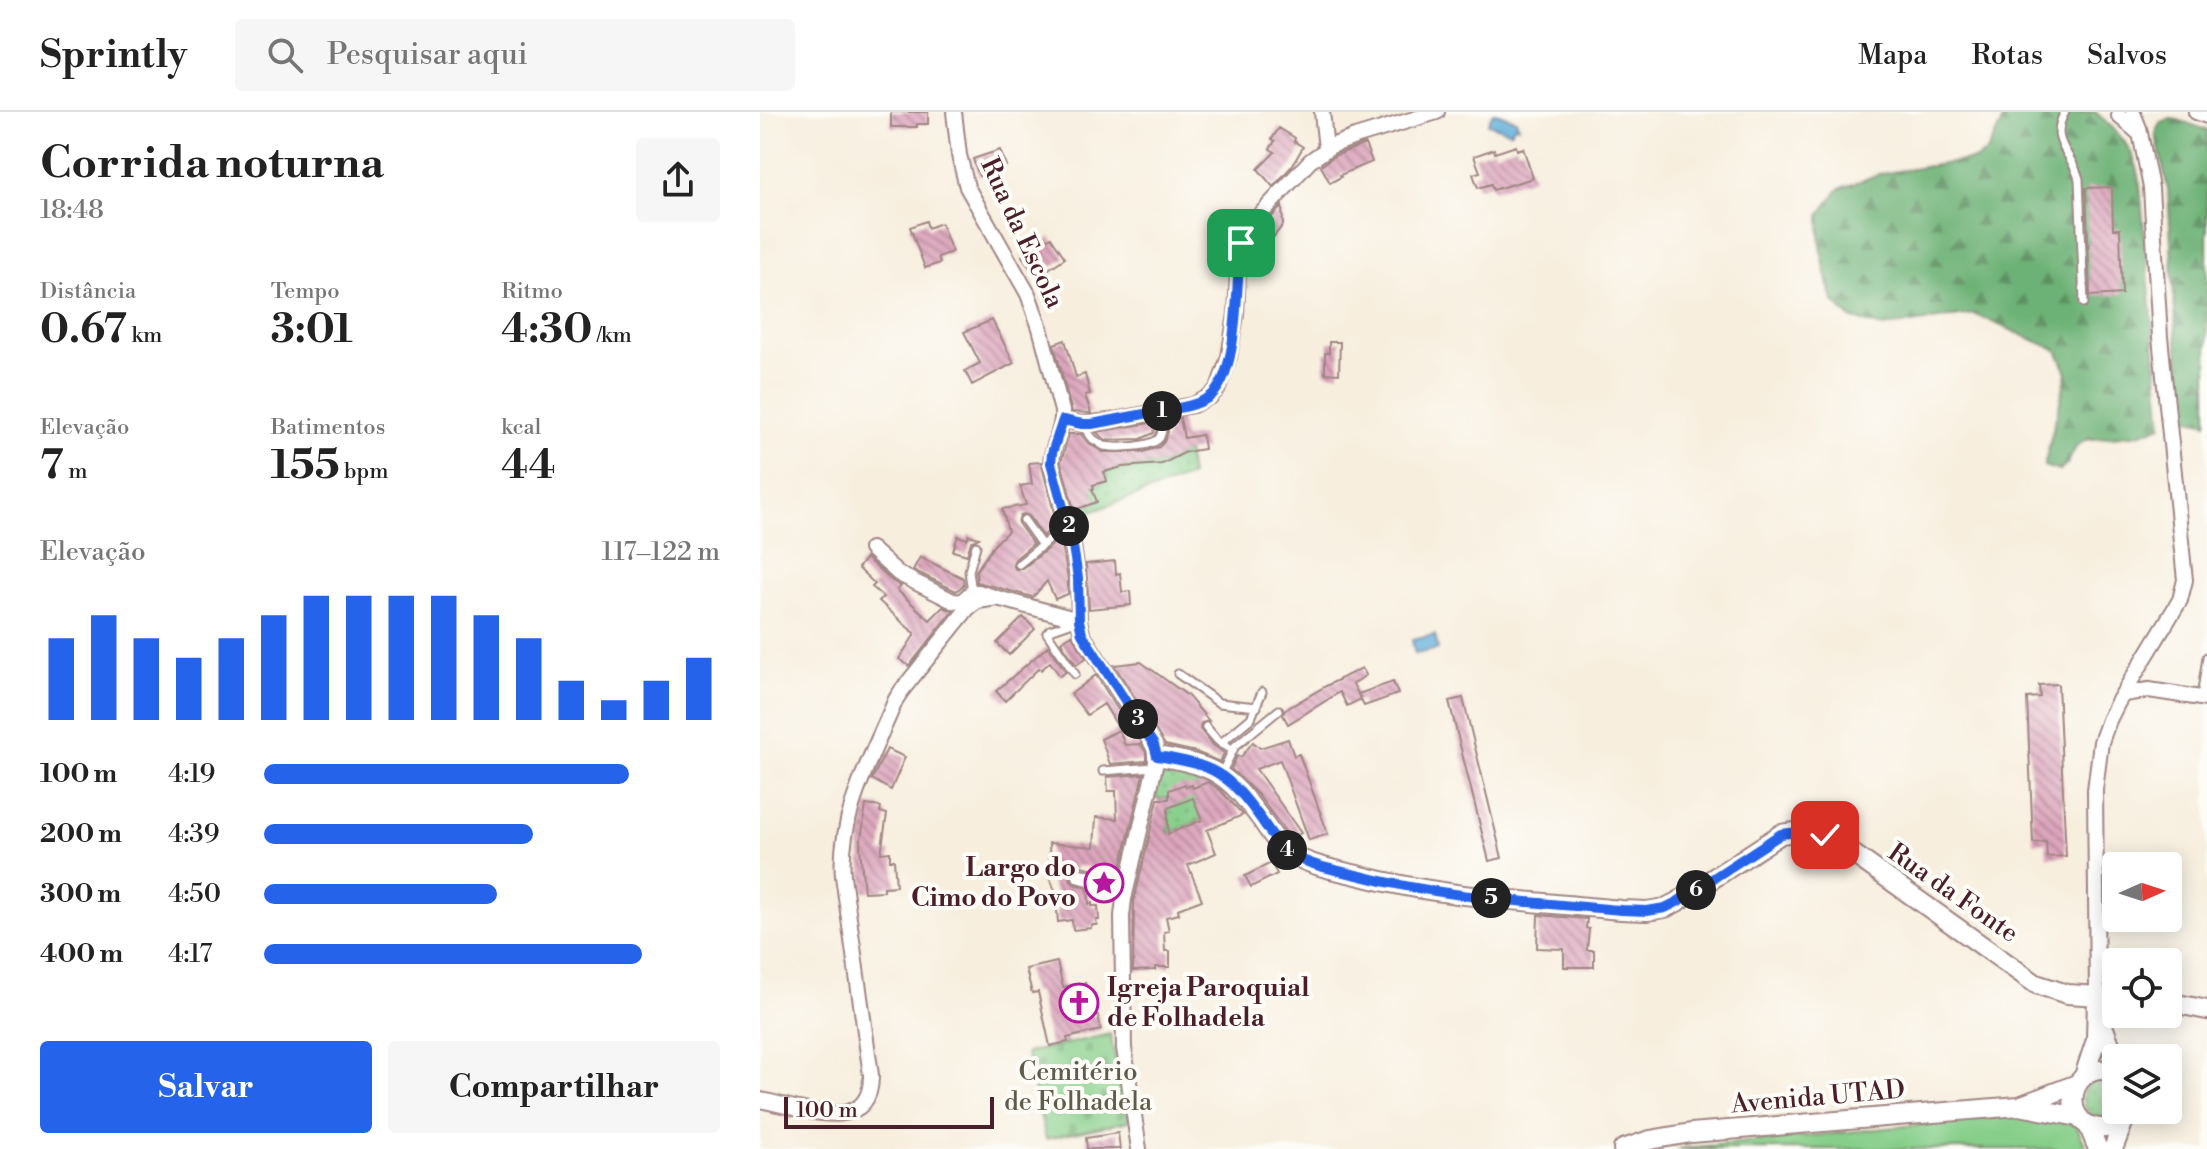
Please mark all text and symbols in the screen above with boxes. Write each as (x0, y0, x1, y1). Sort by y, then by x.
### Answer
search box (235, 19, 795, 91)
text: Sprintly (40, 32, 187, 79)
icon: search (263, 33, 307, 77)
text: Pesquisar aqui (327, 36, 528, 74)
text: Mapa (1858, 38, 1928, 73)
text: Rotas (1972, 38, 2043, 73)
text: Salvos (2087, 38, 2167, 73)
text: Corrida noturna (40, 136, 384, 191)
button: share (636, 138, 720, 222)
street label: Rua da Escola (973, 153, 1071, 314)
text: 18:48 (40, 194, 104, 226)
pin (1207, 209, 1275, 277)
icon: arrive (1219, 221, 1263, 265)
text: Distância (40, 278, 136, 305)
text: Tempo (271, 278, 340, 305)
text: Ritmo (501, 278, 563, 305)
text: 0.67 (40, 305, 127, 355)
text: 3:01 (271, 305, 353, 355)
text: 4:30 (501, 305, 592, 355)
text: km (127, 322, 162, 349)
text: /km (592, 322, 632, 349)
pin: 1 (1142, 391, 1182, 431)
text: 1 (1157, 397, 1167, 424)
text: Elevação (40, 414, 129, 441)
text: Batimentos (271, 414, 385, 441)
text: kcal (501, 414, 541, 441)
text: 7 (40, 441, 64, 491)
text: 155 (271, 441, 339, 491)
text: 44 (501, 441, 556, 491)
text: m (64, 458, 87, 485)
text: bpm (339, 458, 389, 485)
pin: 2 (1049, 506, 1089, 546)
text: 2 (1062, 512, 1076, 539)
text: Elevação (40, 536, 146, 568)
text: 117–122 m (602, 536, 720, 568)
pin: 3 (1118, 699, 1158, 739)
text: 3 (1131, 705, 1145, 732)
text: 100 m (40, 758, 117, 790)
text: 4:19 (168, 758, 215, 790)
pin (1791, 801, 1859, 869)
icon: check (1803, 813, 1847, 857)
text: 200 m (40, 818, 122, 850)
text: 4:39 (168, 818, 219, 850)
pin: 4 (1267, 830, 1307, 870)
text: 4 (1280, 836, 1294, 863)
street label: Rua da Fonte (1882, 836, 2024, 950)
place label: Largo do Cimo do Povo (911, 852, 1076, 914)
north arrow (2102, 852, 2182, 932)
map controls (2102, 852, 2182, 1124)
place icon: Largo do Cimo do Povo (1083, 862, 1125, 904)
pin: 6 (1676, 870, 1716, 910)
text: 6 (1689, 876, 1703, 903)
text: 300 m (40, 878, 121, 910)
text: 4:50 (168, 878, 221, 910)
pin: 5 (1471, 878, 1511, 918)
text: 5 (1484, 884, 1498, 911)
text: 400 m (40, 938, 123, 970)
text: 4:17 (168, 938, 212, 970)
button: locate (2102, 948, 2182, 1028)
place label: Igreja Paroquial de Folhadela (1107, 972, 1310, 1034)
church icon: Igreja Paroquial de Folhadela (1058, 982, 1100, 1024)
button: Salvar (40, 1041, 372, 1133)
button: Compartilhar (388, 1041, 720, 1133)
button: layers (2102, 1044, 2182, 1124)
park label: Cemitério de Folhadela (1004, 1056, 1153, 1118)
street label: Avenida UTAD (1729, 1073, 1906, 1121)
scale bar (784, 1093, 994, 1129)
text: 100 m (796, 1097, 858, 1124)

